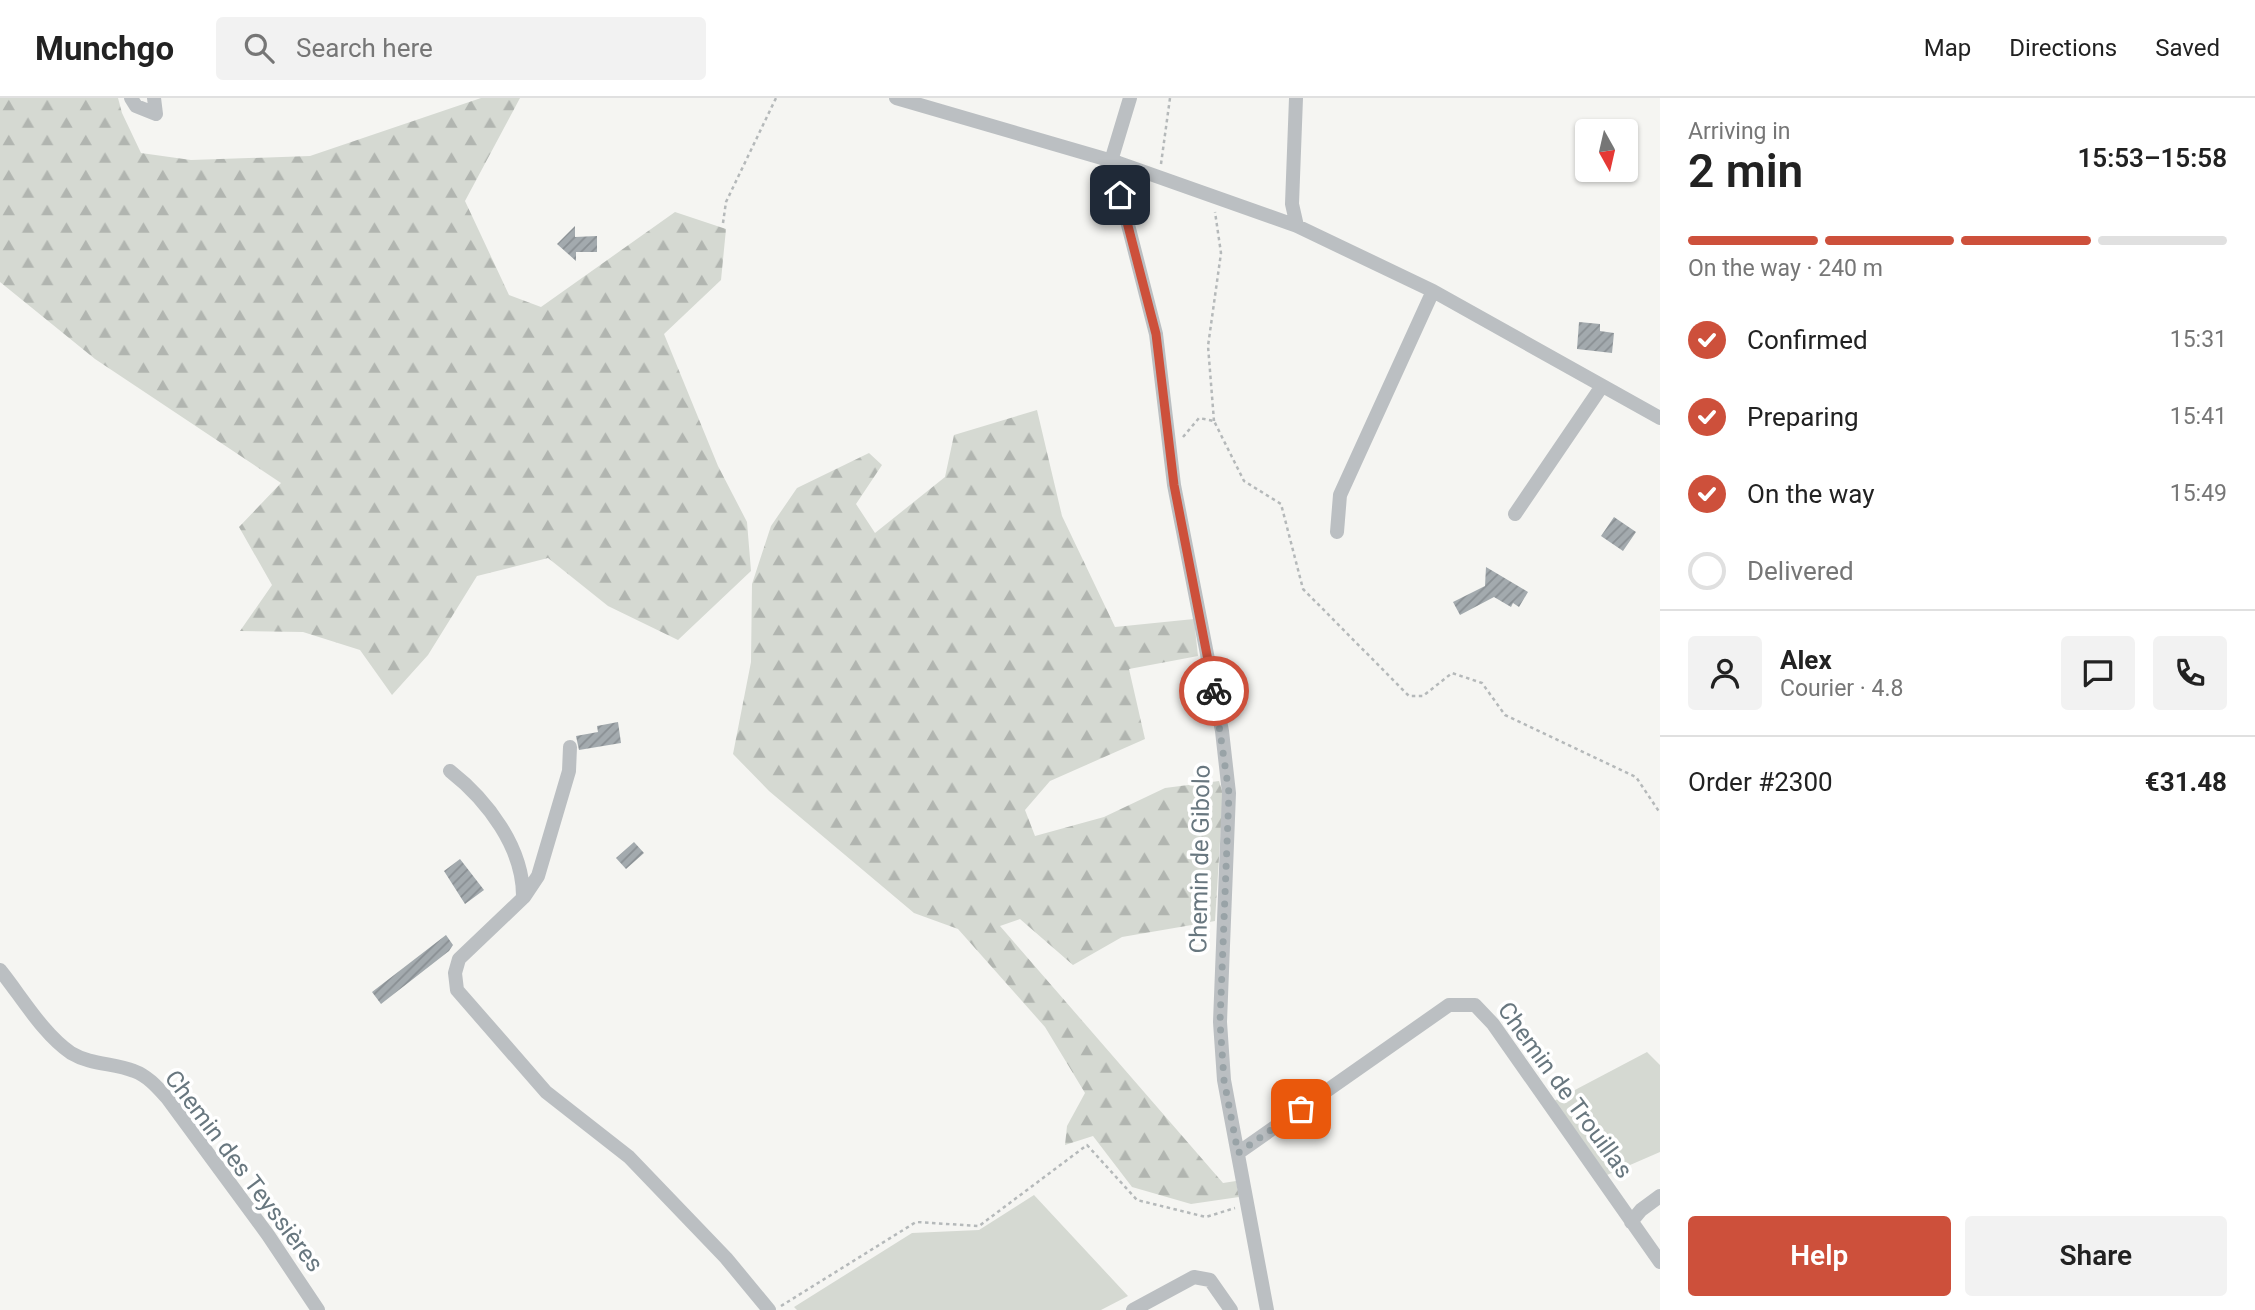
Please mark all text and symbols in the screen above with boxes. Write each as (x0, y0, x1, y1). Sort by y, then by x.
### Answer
search box (216, 17, 706, 80)
text: Munchgo (35, 29, 174, 68)
icon: search (240, 29, 278, 67)
text: Search here (296, 33, 433, 63)
text: Map (1924, 34, 1971, 62)
text: Directions (2009, 34, 2117, 62)
text: Saved (2155, 34, 2220, 62)
text: Arriving in (1688, 118, 1791, 145)
north arrow (1575, 119, 1638, 182)
map controls (1575, 119, 1638, 182)
text: 15:53–15:58 (2077, 143, 2227, 173)
text: 2 min (1688, 144, 1803, 198)
pin (1090, 165, 1150, 225)
icon: home (1101, 176, 1139, 214)
text: On the way · 240 m (1688, 255, 1883, 282)
icon: check (1688, 321, 1726, 359)
text: Confirmed (1747, 325, 1868, 355)
text: 15:31 (2170, 326, 2227, 353)
icon: check (1688, 398, 1726, 436)
text: Preparing (1747, 402, 1859, 432)
text: 15:41 (2170, 403, 2227, 430)
icon: check (1688, 475, 1726, 513)
text: On the way (1747, 479, 1875, 509)
text: 15:49 (2170, 480, 2227, 507)
text: Delivered (1747, 556, 1854, 586)
button: person (1688, 636, 1762, 710)
button: chat (2061, 636, 2135, 710)
button: phone (2153, 636, 2227, 710)
text: Alex (1780, 645, 1832, 675)
courier (1179, 656, 1249, 726)
icon: bike (1195, 672, 1233, 710)
text: Courier · 4.8 (1780, 675, 1903, 702)
street label: Chemin de Gibolo (1184, 764, 1216, 954)
text: Order #2300 (1688, 767, 1833, 797)
text: €31.48 (2145, 767, 2227, 797)
street label: Chemin de Trouillas (1492, 997, 1638, 1183)
street label: Chemin des Teyssières (159, 1065, 329, 1277)
pin (1271, 1079, 1331, 1139)
icon: bag (1282, 1090, 1320, 1128)
button: Help (1688, 1216, 1951, 1296)
button: Share (1965, 1216, 2227, 1296)

